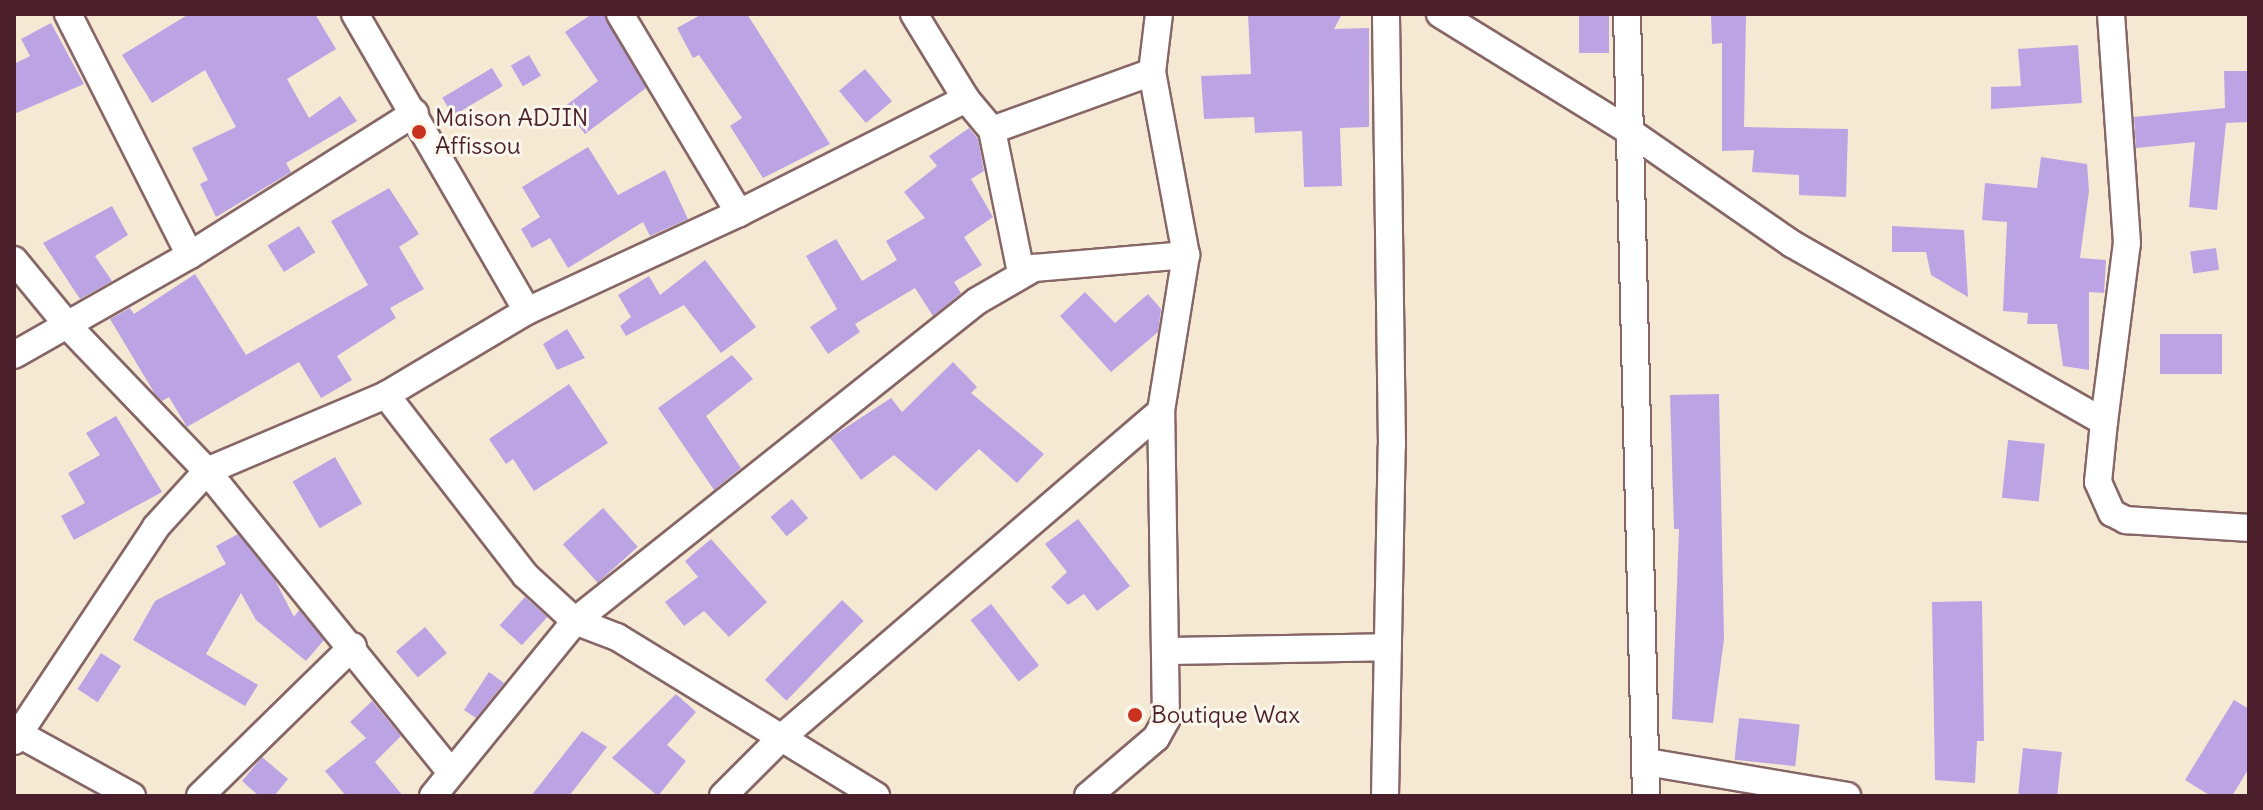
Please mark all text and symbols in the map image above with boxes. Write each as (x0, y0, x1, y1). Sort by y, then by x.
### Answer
place label: Maison ADJIN Affissou (435, 104, 588, 160)
marker: Maison ADJIN Affissou (410, 123, 428, 141)
place label: Boutique Wax (1151, 701, 1300, 729)
marker: Boutique Wax (1126, 706, 1144, 724)

